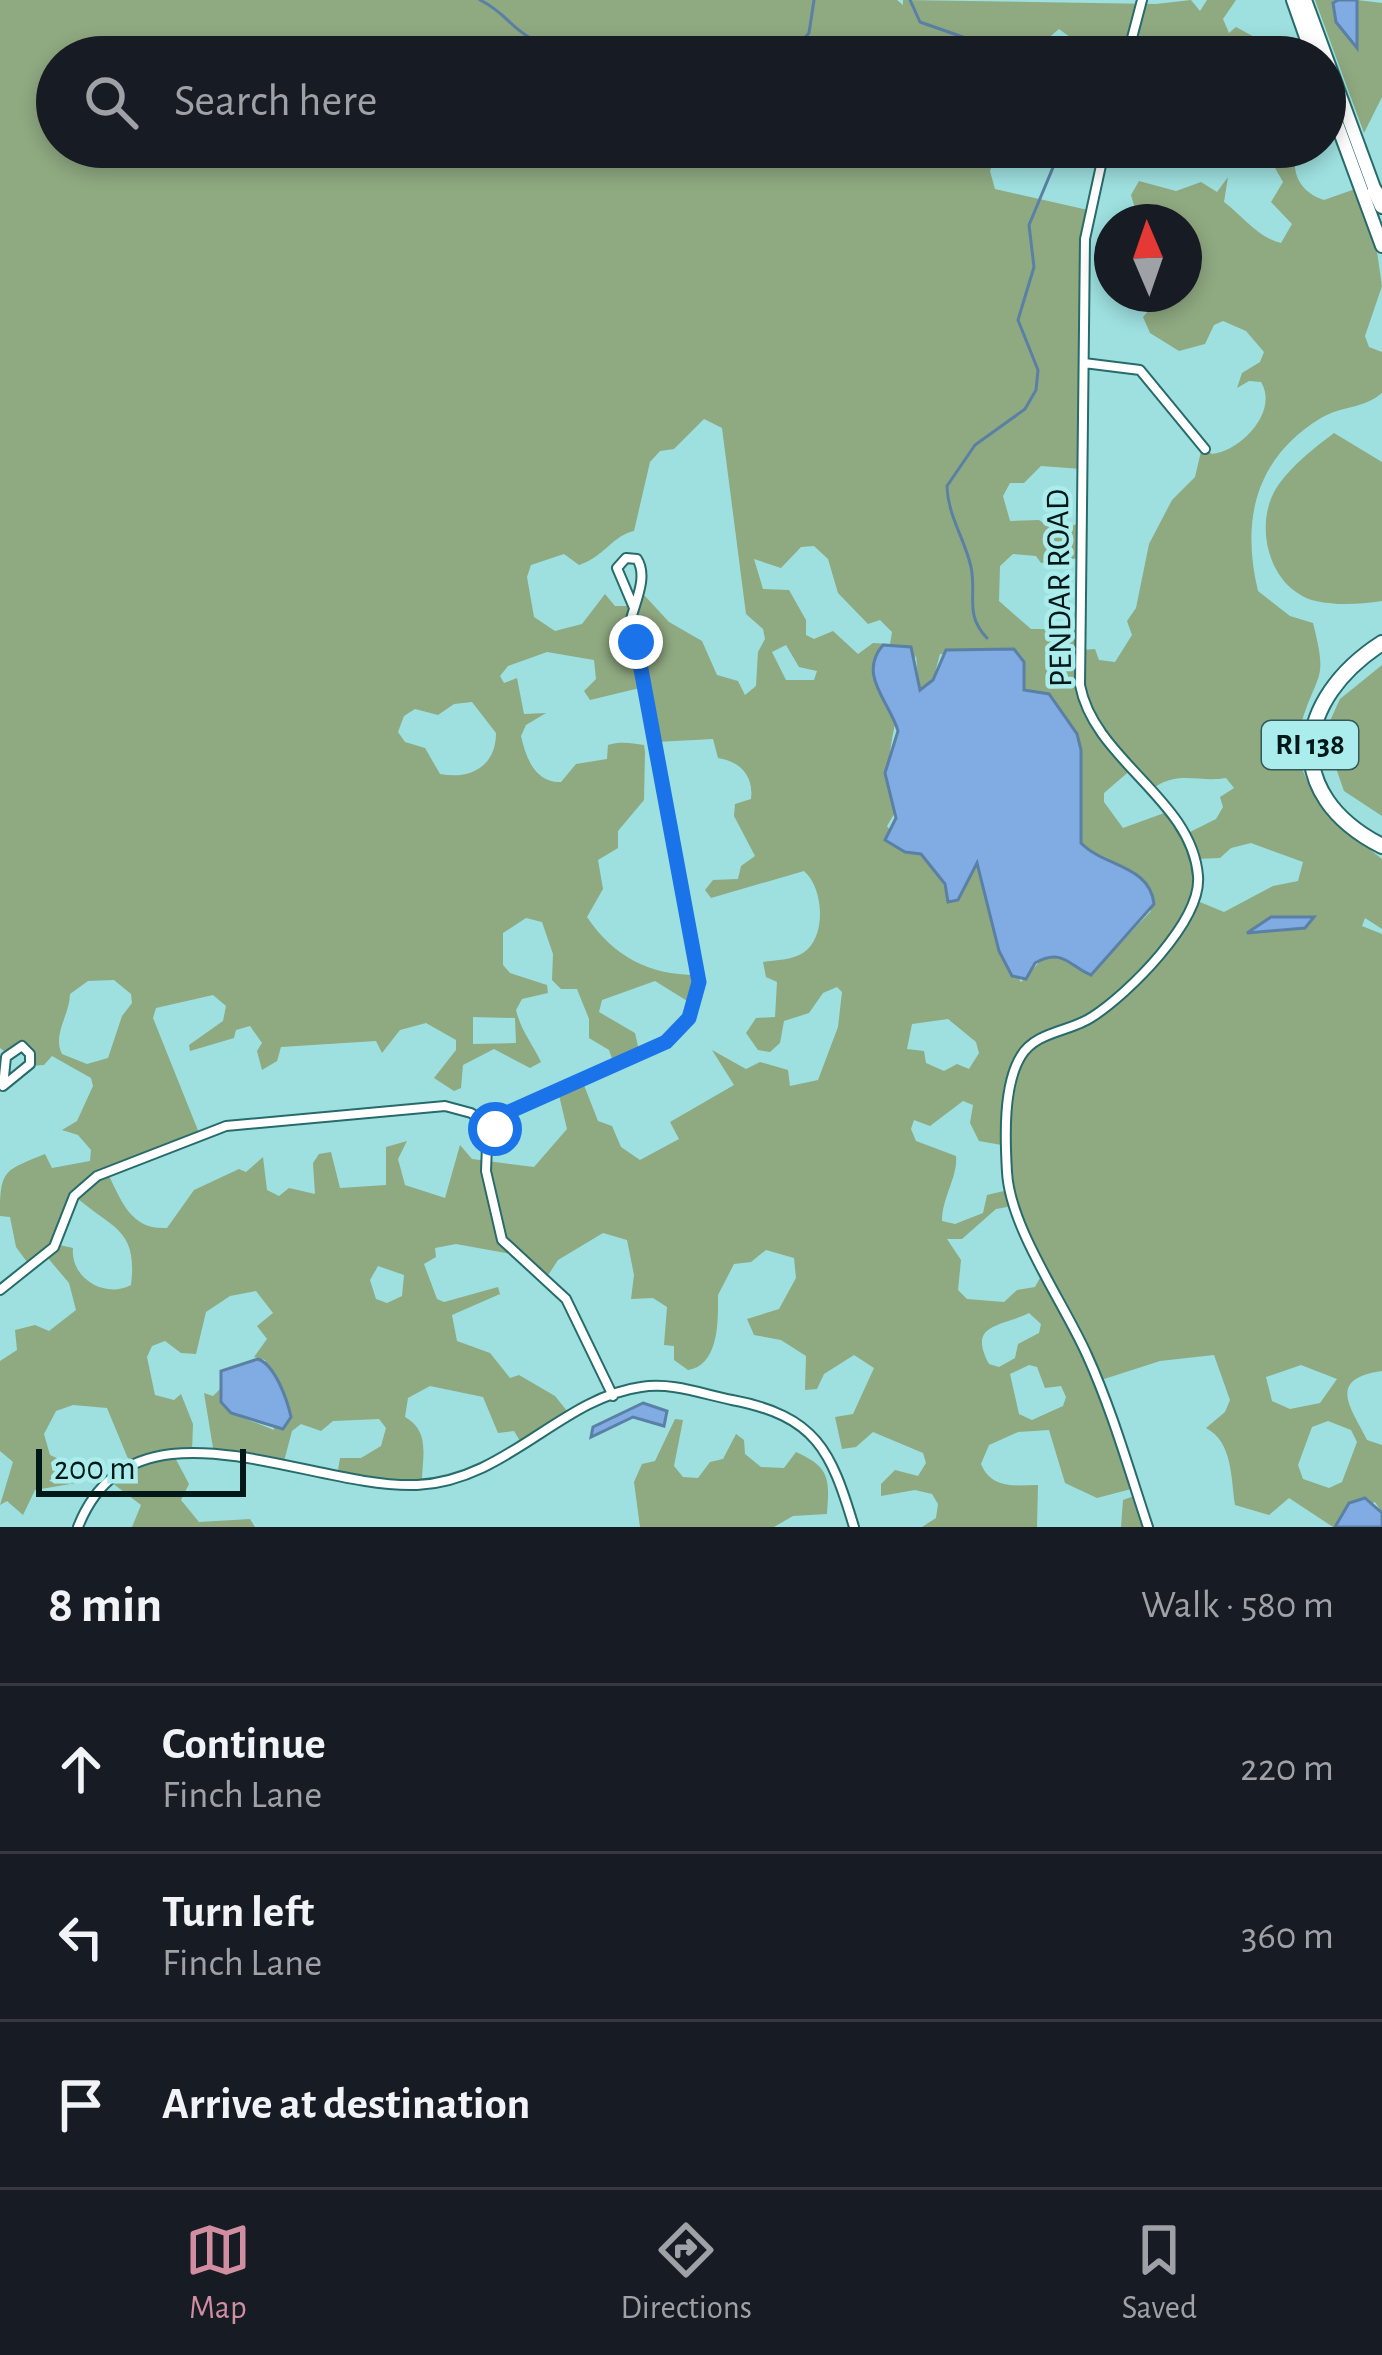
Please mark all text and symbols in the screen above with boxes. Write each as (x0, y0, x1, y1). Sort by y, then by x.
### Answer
search box (36, 36, 1346, 168)
icon: search (78, 69, 144, 135)
text: Search here (174, 79, 377, 124)
north arrow (1094, 204, 1202, 312)
street label: PENDAR ROAD (1042, 489, 1078, 687)
route end (609, 615, 663, 669)
road number: RI 138 (1262, 721, 1358, 769)
route start (468, 1102, 522, 1156)
scale bar (36, 1443, 246, 1496)
text: 200 m (54, 1453, 136, 1486)
text: 8 min (48, 1580, 162, 1631)
text: Walk · 580 m (1141, 1586, 1334, 1625)
text: Continue (162, 1722, 326, 1767)
icon: ahead (48, 1736, 114, 1802)
text: 220 m (1240, 1749, 1334, 1788)
text: Finch Lane (162, 1776, 322, 1815)
text: Turn left (162, 1890, 314, 1935)
icon: left (48, 1904, 114, 1970)
text: 360 m (1241, 1917, 1334, 1956)
text: Finch Lane (162, 1944, 322, 1983)
icon: arrive (48, 2072, 114, 2138)
text: Arrive at destination (162, 2082, 530, 2127)
tab: Map (185, 2217, 251, 2329)
tab: Directions (620, 2217, 752, 2329)
tab: Saved (1122, 2217, 1197, 2329)

